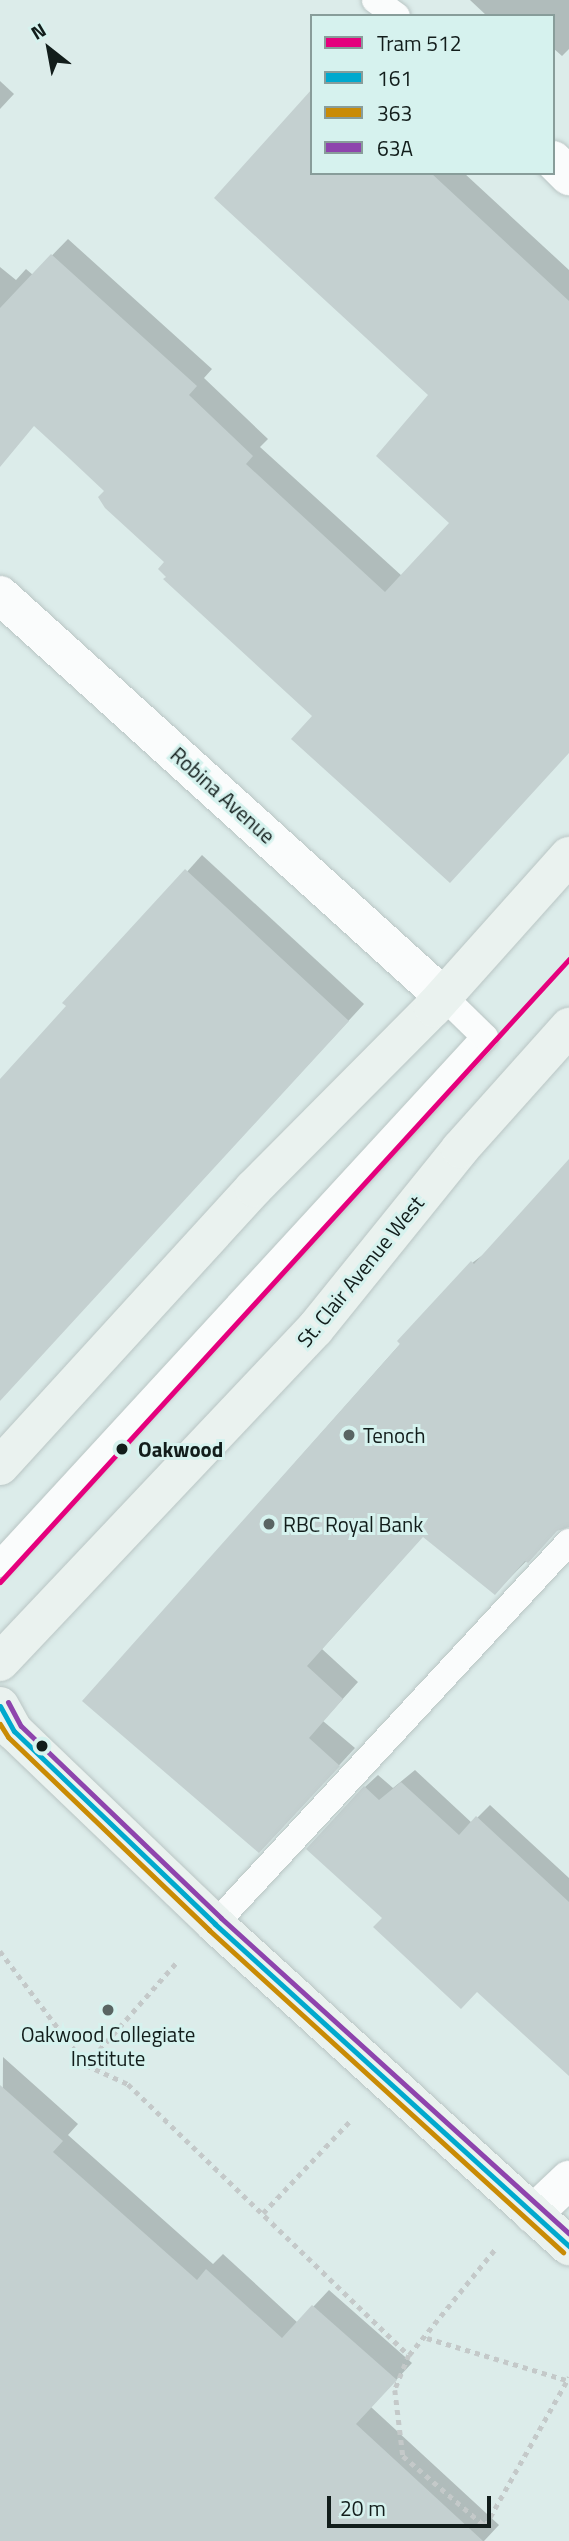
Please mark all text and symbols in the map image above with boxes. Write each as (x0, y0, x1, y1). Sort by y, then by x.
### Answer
north arrow (14, 14, 84, 84)
legend (310, 14, 555, 175)
text: N (25, 15, 51, 46)
text: Tram 512 (377, 27, 461, 59)
text: 161 (377, 62, 412, 94)
text: 363 (377, 97, 412, 129)
text: 63A (377, 132, 413, 164)
street label: Robina Avenue (166, 742, 280, 848)
street label: St. Clair Avenue West (291, 1190, 429, 1352)
place label: Tenoch (363, 1422, 426, 1448)
marker: Tenoch (341, 1427, 357, 1443)
place label: Oakwood (138, 1436, 223, 1462)
marker: Oakwood (112, 1439, 132, 1459)
place label: RBC Royal Bank (283, 1511, 423, 1537)
marker: RBC Royal Bank (261, 1516, 277, 1532)
unlabelled marker (35, 1739, 49, 1753)
marker: Oakwood Collegiate Institute (100, 2002, 116, 2018)
place label: Oakwood Collegiate Institute (21, 2021, 195, 2071)
scale bar (331, 2482, 496, 2526)
text: 20 m (340, 2492, 386, 2524)

